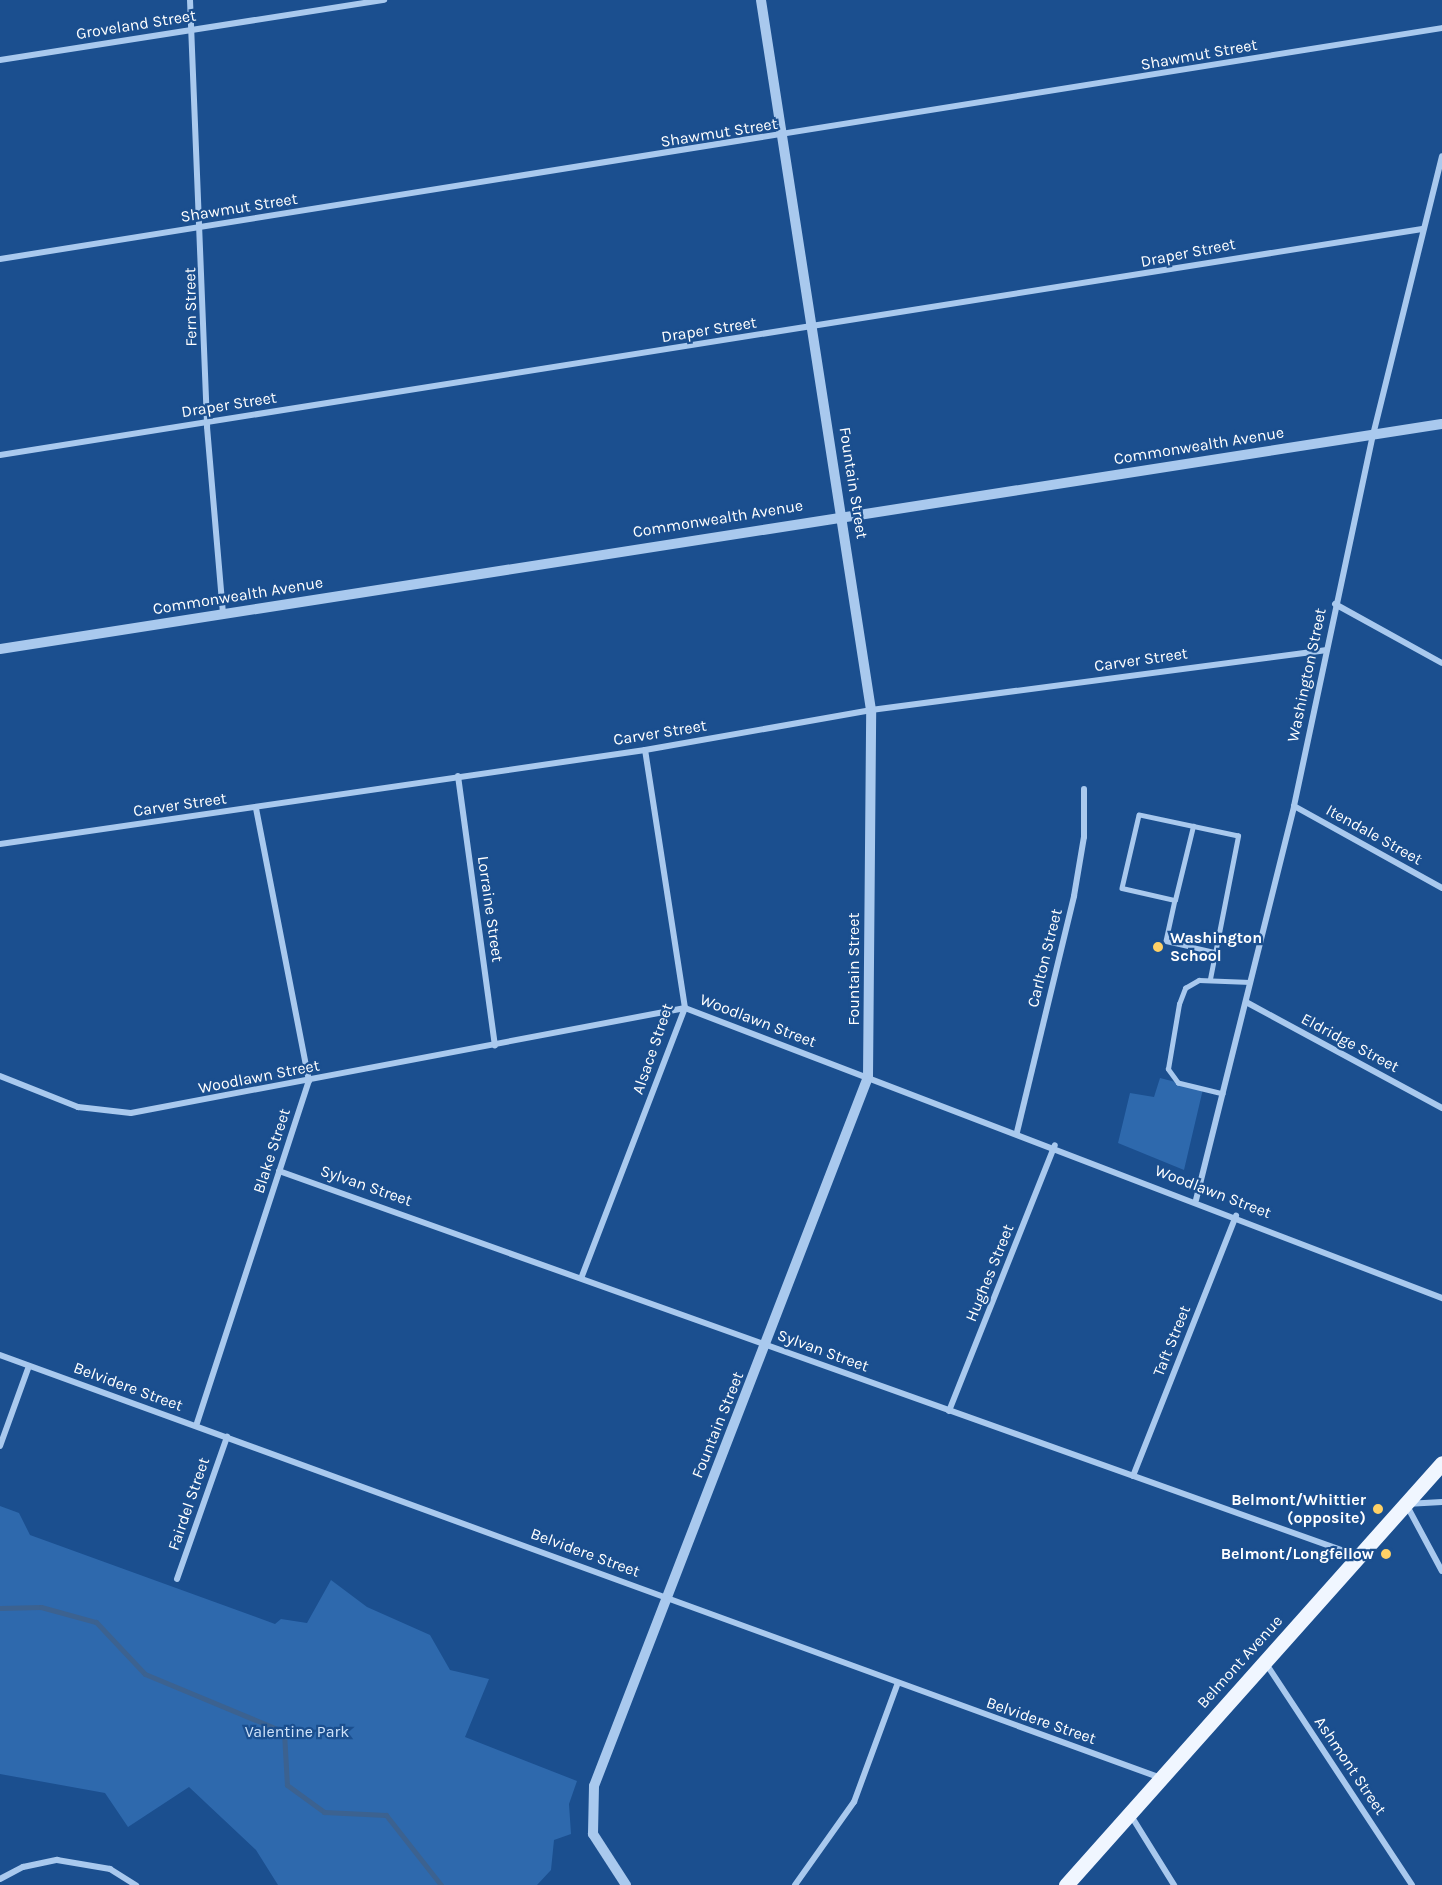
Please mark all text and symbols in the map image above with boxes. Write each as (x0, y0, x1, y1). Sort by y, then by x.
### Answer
street label: Groveland Street (75, 6, 197, 44)
street label: Shawmut Street (1139, 35, 1259, 75)
street label: Shawmut Street (659, 114, 779, 152)
street label: Shawmut Street (179, 189, 299, 227)
street label: Draper Street (1139, 234, 1237, 272)
street label: Fern Street (181, 267, 201, 347)
street label: Draper Street (660, 313, 758, 347)
street label: Draper Street (180, 388, 278, 422)
street label: Commonwealth Avenue (1113, 423, 1285, 469)
street label: Fountain Street (835, 426, 871, 540)
street label: Commonwealth Avenue (632, 496, 804, 542)
street label: Commonwealth Avenue (152, 573, 324, 619)
street label: Washington Street (1283, 606, 1331, 744)
street label: Carver Street (1093, 644, 1189, 676)
street label: Carver Street (612, 716, 708, 750)
street label: Carver Street (132, 789, 228, 821)
street label: Itendale Street (1323, 801, 1425, 869)
street label: Lorraine Street (473, 855, 507, 963)
street label: Carlton Street (1023, 907, 1067, 1009)
street label: Fountain Street (844, 913, 864, 1025)
place label: Washington School (1170, 928, 1262, 966)
marker: Washington School (1151, 940, 1165, 954)
street label: Woodlawn Street (697, 990, 819, 1052)
street label: Alsace Street (628, 1001, 678, 1097)
street label: Eldridge Street (1298, 1009, 1402, 1077)
street label: Woodlawn Street (197, 1056, 321, 1098)
street label: Blake Street (249, 1106, 295, 1196)
street label: Sylvan Street (318, 1161, 414, 1211)
street label: Woodlawn Street (1152, 1161, 1274, 1223)
street label: Hughes Street (962, 1221, 1018, 1325)
street label: Taft Street (1149, 1303, 1195, 1379)
street label: Sylvan Street (775, 1326, 871, 1376)
street label: Belvidere Street (71, 1358, 185, 1416)
street label: Fountain Street (688, 1369, 748, 1481)
street label: Fairdel Street (164, 1455, 214, 1553)
place label: Belmont/Whittier (opposite) (1231, 1490, 1366, 1528)
marker: Belmont/Whittier (opposite) (1371, 1502, 1385, 1516)
street label: Belvidere Street (528, 1524, 642, 1582)
place label: Belmont/Longfellow (1221, 1544, 1374, 1564)
marker: Belmont/Longfellow (1379, 1547, 1393, 1561)
street label: Belmont Avenue (1193, 1612, 1287, 1712)
street label: Belvidere Street (984, 1693, 1098, 1749)
street label: Ashmont Street (1310, 1713, 1390, 1819)
park label: Valentine Park (245, 1722, 349, 1742)

